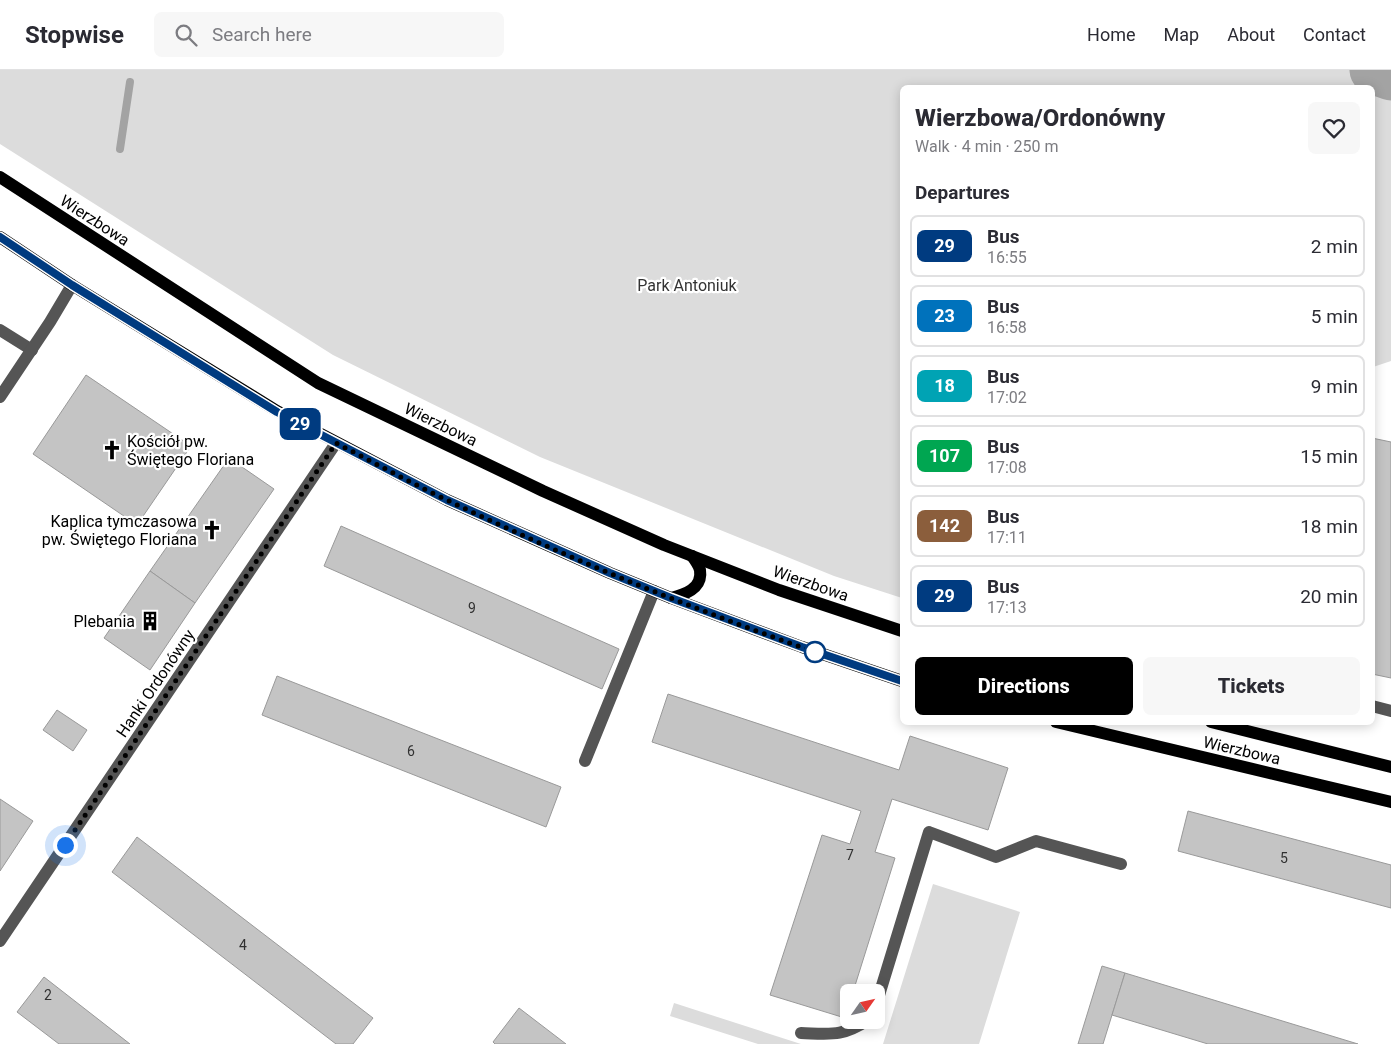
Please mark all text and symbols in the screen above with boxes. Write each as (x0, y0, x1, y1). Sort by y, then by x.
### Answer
search box (154, 12, 504, 57)
text: Stopwise (25, 21, 124, 49)
icon: search (172, 21, 200, 49)
text: Search here (212, 23, 312, 46)
text: Home (1087, 24, 1136, 45)
text: Map (1164, 24, 1199, 45)
text: About (1227, 24, 1275, 45)
text: Contact (1303, 24, 1366, 45)
button: heart (1308, 102, 1360, 154)
text: Wierzbowa/Ordonówny (915, 104, 1165, 132)
text: Walk · 4 min · 250 m (915, 137, 1059, 156)
text: Departures (915, 181, 1010, 204)
street label: Wierzbowa (57, 191, 133, 250)
text: Bus (987, 225, 1020, 248)
text: 29 (934, 235, 955, 256)
text: 2 min (1311, 235, 1358, 258)
text: 16:55 (987, 248, 1027, 267)
park label: Park Antoniuk (637, 276, 738, 295)
text: Bus (987, 295, 1020, 318)
text: 23 (934, 305, 955, 326)
text: 5 min (1311, 305, 1358, 328)
text: 16:58 (987, 318, 1027, 337)
text: Bus (987, 365, 1020, 388)
text: 18 (934, 375, 955, 396)
text: 9 min (1311, 375, 1358, 398)
text: 17:02 (987, 388, 1027, 407)
street label: Wierzbowa (401, 399, 480, 450)
line badge: 29 (278, 408, 322, 440)
text: 29 (290, 413, 310, 434)
place label: Kościół pw. Świętego Floriana (127, 432, 254, 469)
text: Bus (987, 435, 1020, 458)
church icon: Kościół pw. Świętego Floriana (101, 439, 123, 461)
text: 107 (929, 445, 960, 466)
text: 15 min (1300, 445, 1358, 468)
text: 17:08 (987, 458, 1027, 477)
text: Bus (987, 505, 1020, 528)
place label: Kaplica tymczasowa pw. Świętego Floriana (42, 512, 197, 549)
text: 142 (929, 515, 960, 536)
text: 18 min (1300, 515, 1358, 538)
church icon: Kaplica tymczasowa pw. Świętego Floriana (201, 519, 223, 541)
text: 17:11 (987, 528, 1027, 547)
street label: Wierzbowa (771, 562, 851, 605)
text: Bus (987, 575, 1020, 598)
text: 29 (934, 585, 955, 606)
text: 20 min (1300, 585, 1358, 608)
text: 17:13 (987, 598, 1027, 617)
house number: 9 (468, 600, 476, 616)
building icon: Plebania (139, 610, 161, 632)
place label: Plebania (73, 612, 135, 631)
street label: Hanki Ordonówny (112, 625, 199, 741)
unlabelled marker (804, 641, 826, 663)
button: Directions (915, 657, 1133, 715)
button: Tickets (1143, 657, 1360, 715)
street label: Wierzbowa (1201, 732, 1282, 769)
house number: 6 (407, 743, 415, 759)
your location (53, 833, 78, 858)
house number: 7 (846, 847, 854, 863)
house number: 5 (1280, 850, 1288, 866)
house number: 4 (239, 937, 247, 953)
north arrow (840, 984, 885, 1029)
map controls (840, 984, 885, 1029)
house number: 2 (44, 987, 52, 1003)

